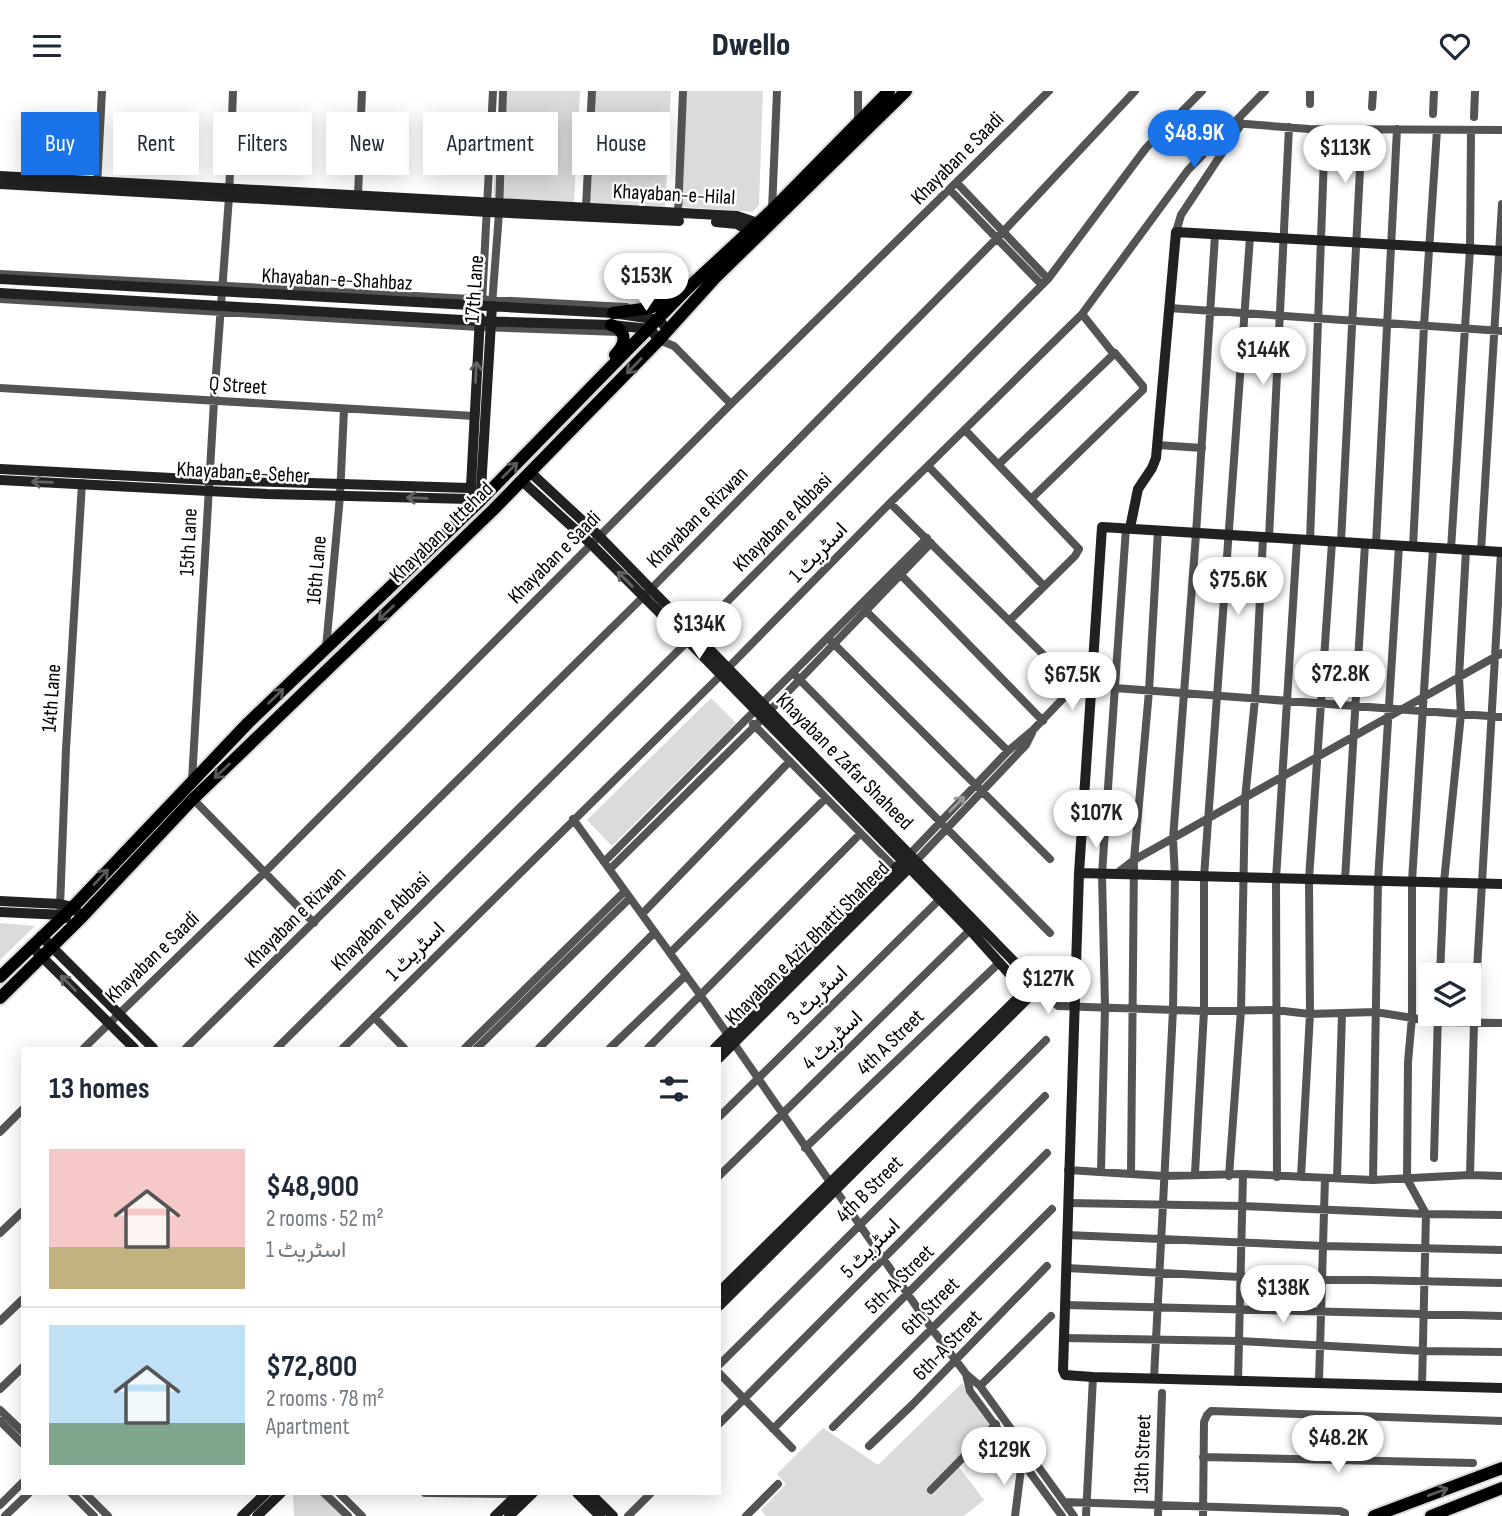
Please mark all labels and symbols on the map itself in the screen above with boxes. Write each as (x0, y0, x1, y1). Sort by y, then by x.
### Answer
street label: Khayaban e Saadi (906, 107, 1009, 210)
pin: $48.9K (1137, 111, 1251, 170)
pin: $113K (1296, 125, 1394, 185)
street label: Khayaban-e-Hilal (612, 179, 736, 210)
pin: $153K (597, 253, 695, 313)
street label: 17th Lane (460, 254, 489, 324)
street label: Khayaban-e-Shahbaz (261, 263, 414, 296)
pin: $144K (1214, 327, 1312, 387)
one-way arrow (626, 357, 643, 374)
one-way arrow (470, 361, 483, 384)
street label: Q Street (208, 371, 268, 400)
street label: Khayaban-e-Seher (176, 457, 310, 488)
street label: Khayaban e Rizwan (641, 461, 753, 573)
one-way arrow (501, 462, 518, 479)
street label: Khayaban e Abbasi (728, 468, 837, 577)
one-way arrow (31, 475, 54, 488)
street label: Khayaban e Ittehad (384, 477, 498, 588)
one-way arrow (405, 492, 428, 505)
street label: Khayaban e Saadi (503, 506, 606, 609)
street label: 15th Lane (174, 508, 203, 577)
street label: اسٹریٹ 1 (784, 517, 853, 587)
street label: 16th Lane (301, 535, 332, 605)
pin: $75.6K (1181, 557, 1295, 617)
one-way arrow (617, 571, 634, 588)
pin: $134K (650, 601, 748, 661)
one-way arrow (378, 604, 395, 621)
pin: $72.8K (1283, 651, 1397, 711)
pin: $67.5K (1015, 653, 1129, 712)
street label: 14th Lane (37, 663, 66, 733)
one-way arrow (267, 688, 284, 705)
street label: Khayaban e Zafar Shaheed (771, 688, 918, 835)
one-way arrow (214, 762, 231, 779)
pin: $107K (1047, 791, 1145, 850)
one-way arrow (948, 795, 965, 812)
street label: Khayaban e Aziz Bhatti Shaheed (720, 856, 895, 1031)
street label: Khayaban e Rizwan (239, 861, 351, 973)
street label: Khayaban e Abbasi (326, 867, 435, 976)
one-way arrow (92, 869, 109, 886)
street label: Khayaban e Saadi (100, 906, 205, 1008)
street label: اسٹریٹ 1 (381, 917, 450, 986)
pin: $127K (999, 957, 1097, 1016)
street label: اسٹریٹ 3 (782, 960, 853, 1030)
one-way arrow (60, 974, 77, 991)
street label: 4th A Street (851, 1004, 929, 1081)
street label: اسٹریٹ 4 (797, 1005, 868, 1075)
street label: 4th B Street (831, 1151, 908, 1228)
street label: اسٹریٹ 5 (835, 1213, 906, 1284)
street label: 5th-A Street (859, 1239, 939, 1319)
pin: $138K (1234, 1265, 1332, 1325)
street label: 6th Street (896, 1272, 965, 1341)
street label: 6th-A Street (908, 1305, 987, 1386)
street label: 13th Street (1129, 1414, 1156, 1494)
pin: $48.2K (1281, 1415, 1395, 1475)
pin: $129K (955, 1427, 1053, 1487)
one-way arrow (1427, 1485, 1449, 1497)

